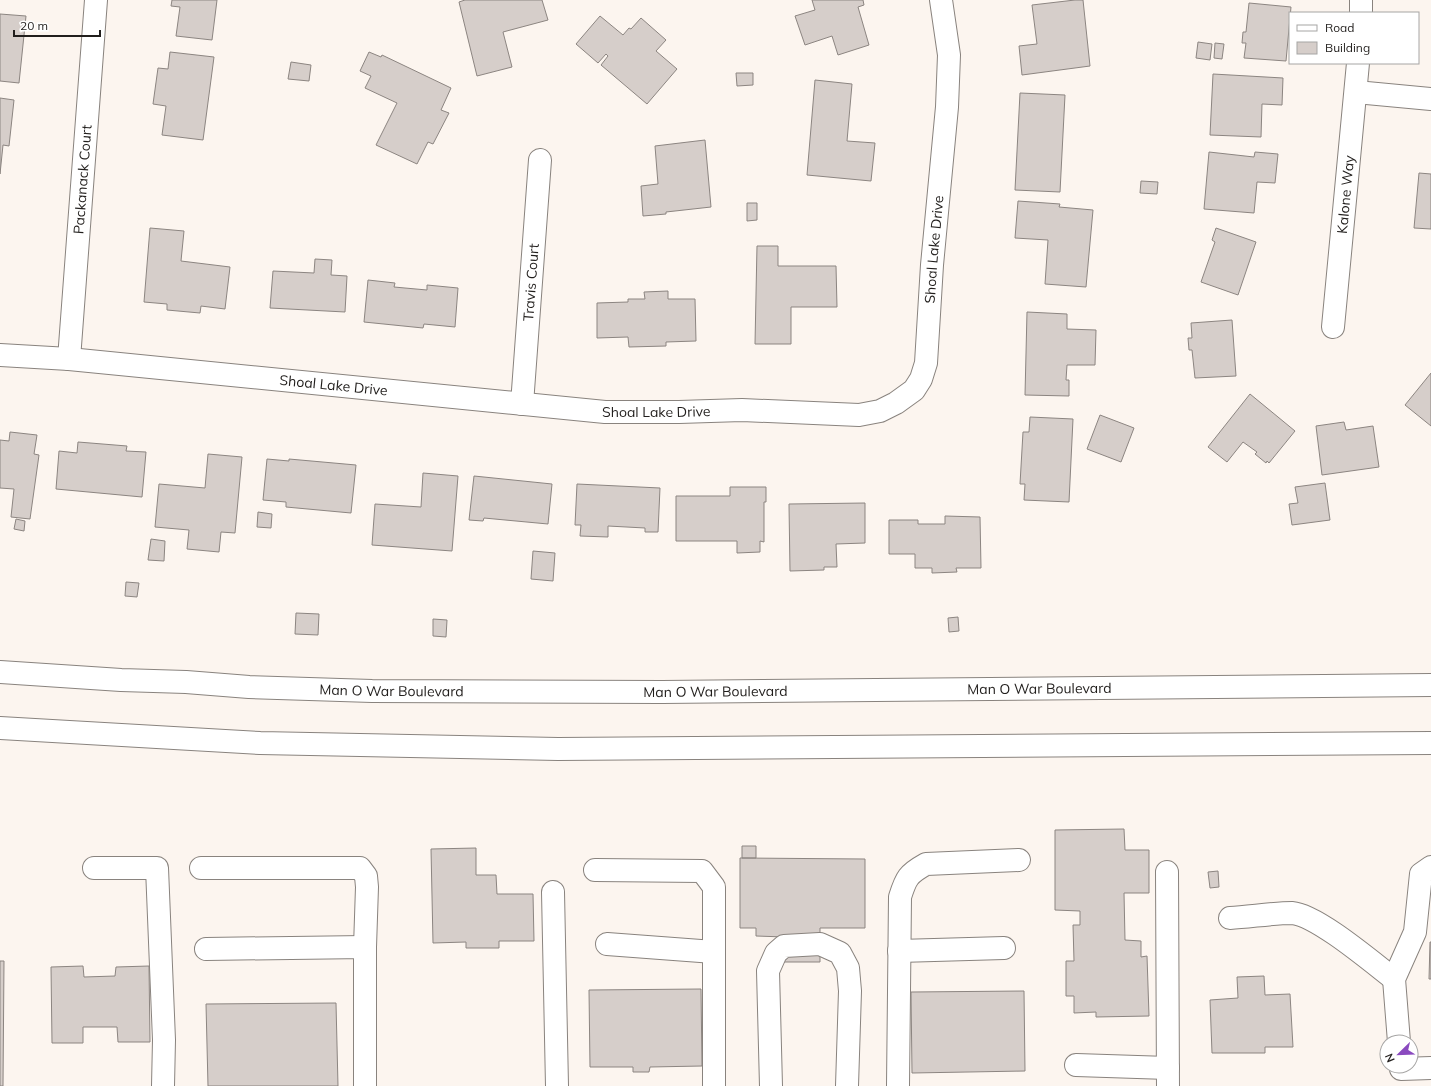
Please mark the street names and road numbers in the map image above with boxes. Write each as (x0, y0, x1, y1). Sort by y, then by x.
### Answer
street label: Packanack Court (69, 124, 96, 235)
street label: Kalone Way (1333, 154, 1358, 235)
street label: Shoal Lake Drive (921, 194, 948, 304)
street label: Travis Court (519, 243, 543, 322)
street label: Shoal Lake Drive (279, 371, 389, 399)
street label: Shoal Lake Drive (602, 402, 711, 421)
street label: Man O War Boulevard (967, 679, 1112, 698)
street label: Man O War Boulevard (319, 680, 464, 700)
street label: Man O War Boulevard (643, 682, 788, 701)

